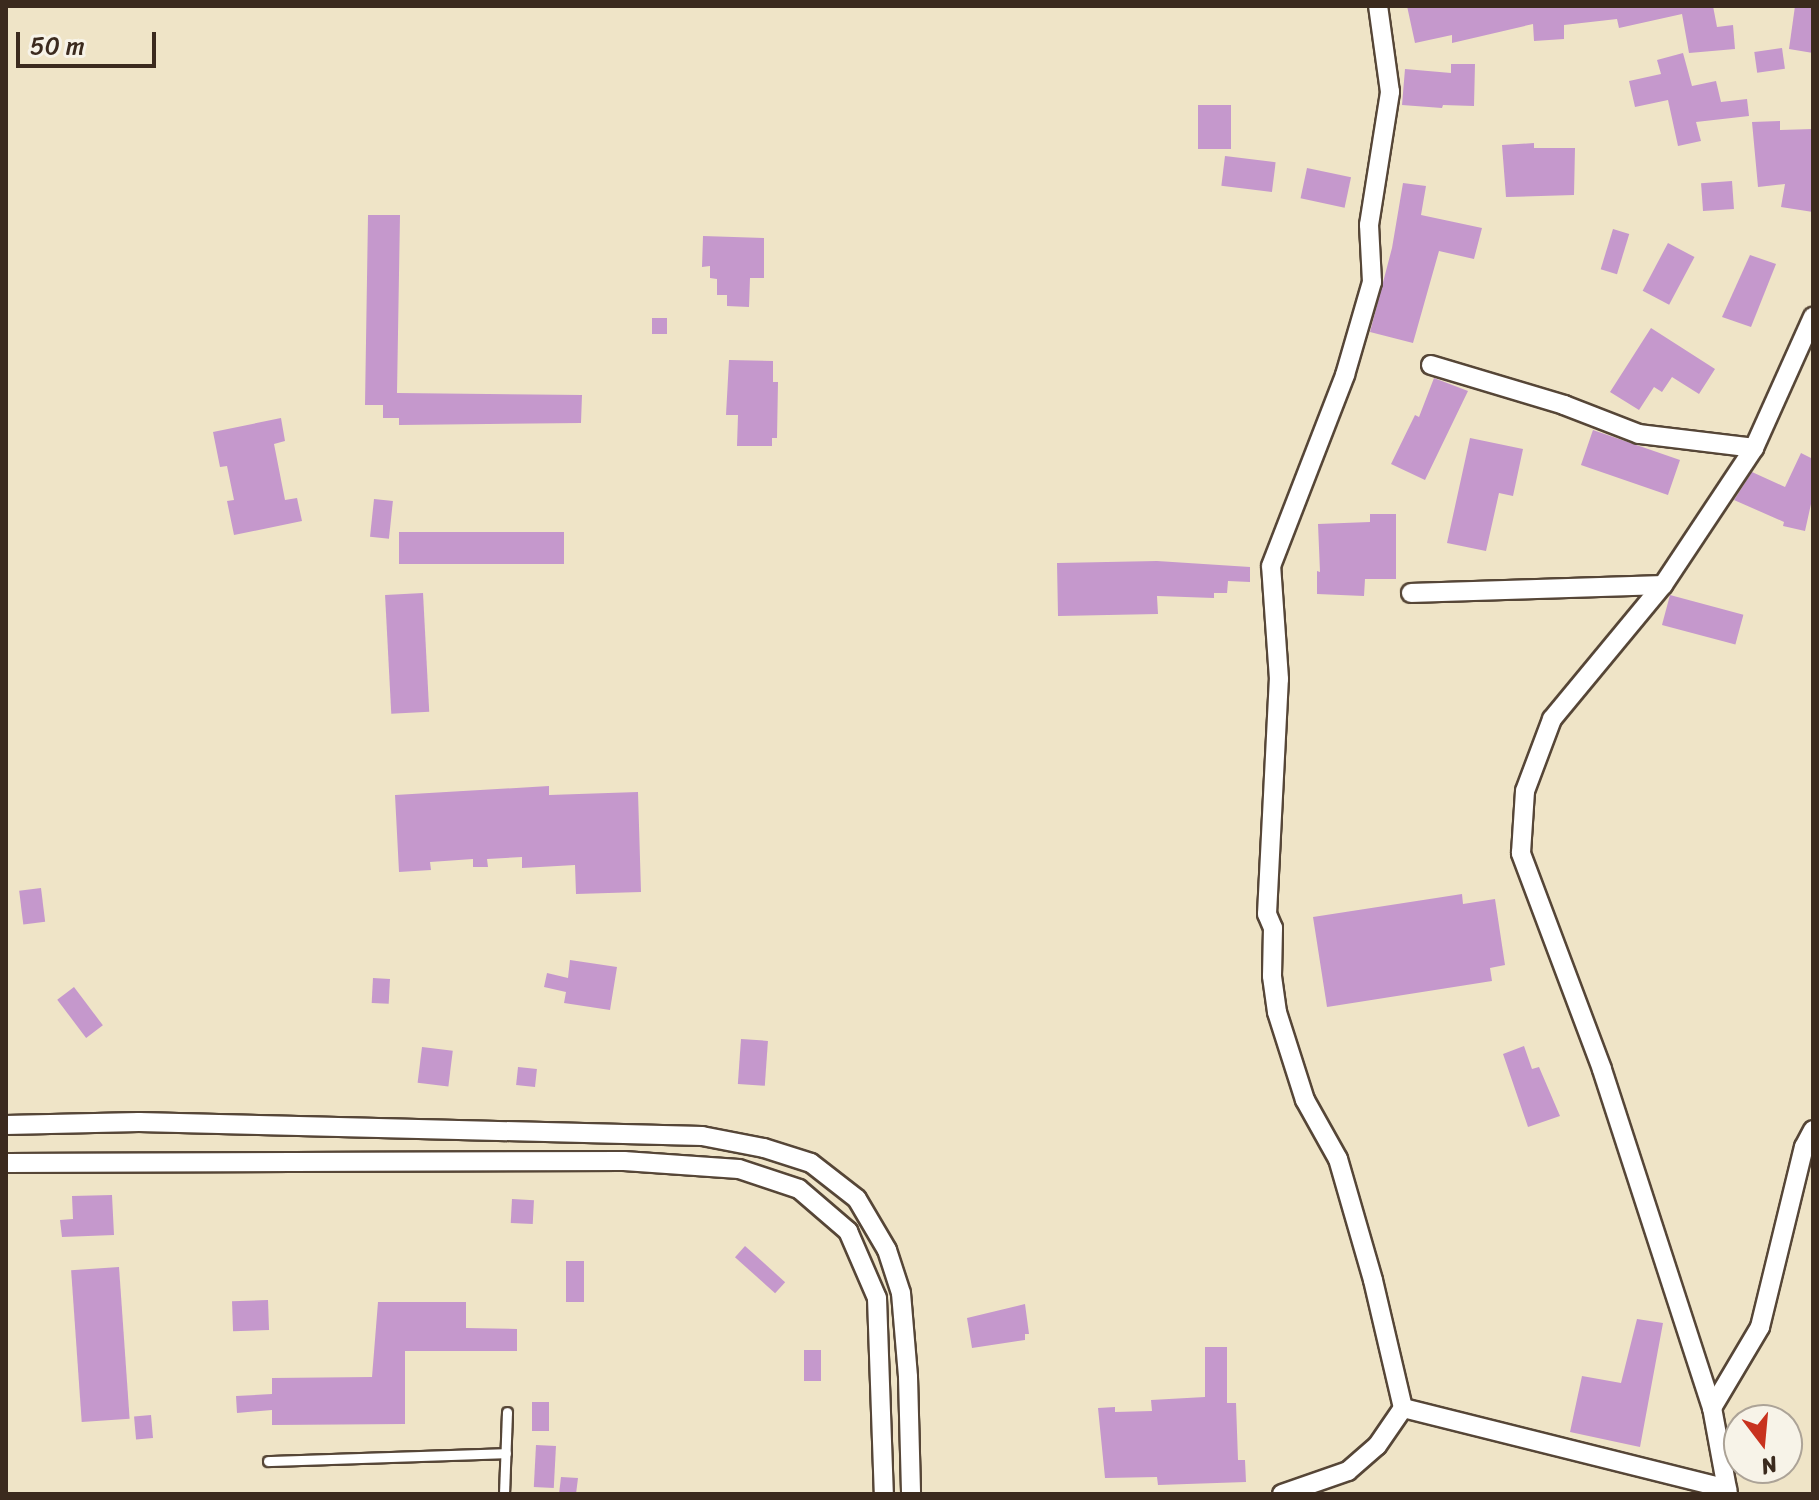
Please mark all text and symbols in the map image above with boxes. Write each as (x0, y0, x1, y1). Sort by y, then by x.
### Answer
scale bar (20, 16, 160, 66)
text: 50 m (30, 25, 85, 67)
north arrow (1723, 1404, 1803, 1484)
text: N (1756, 1445, 1782, 1486)

